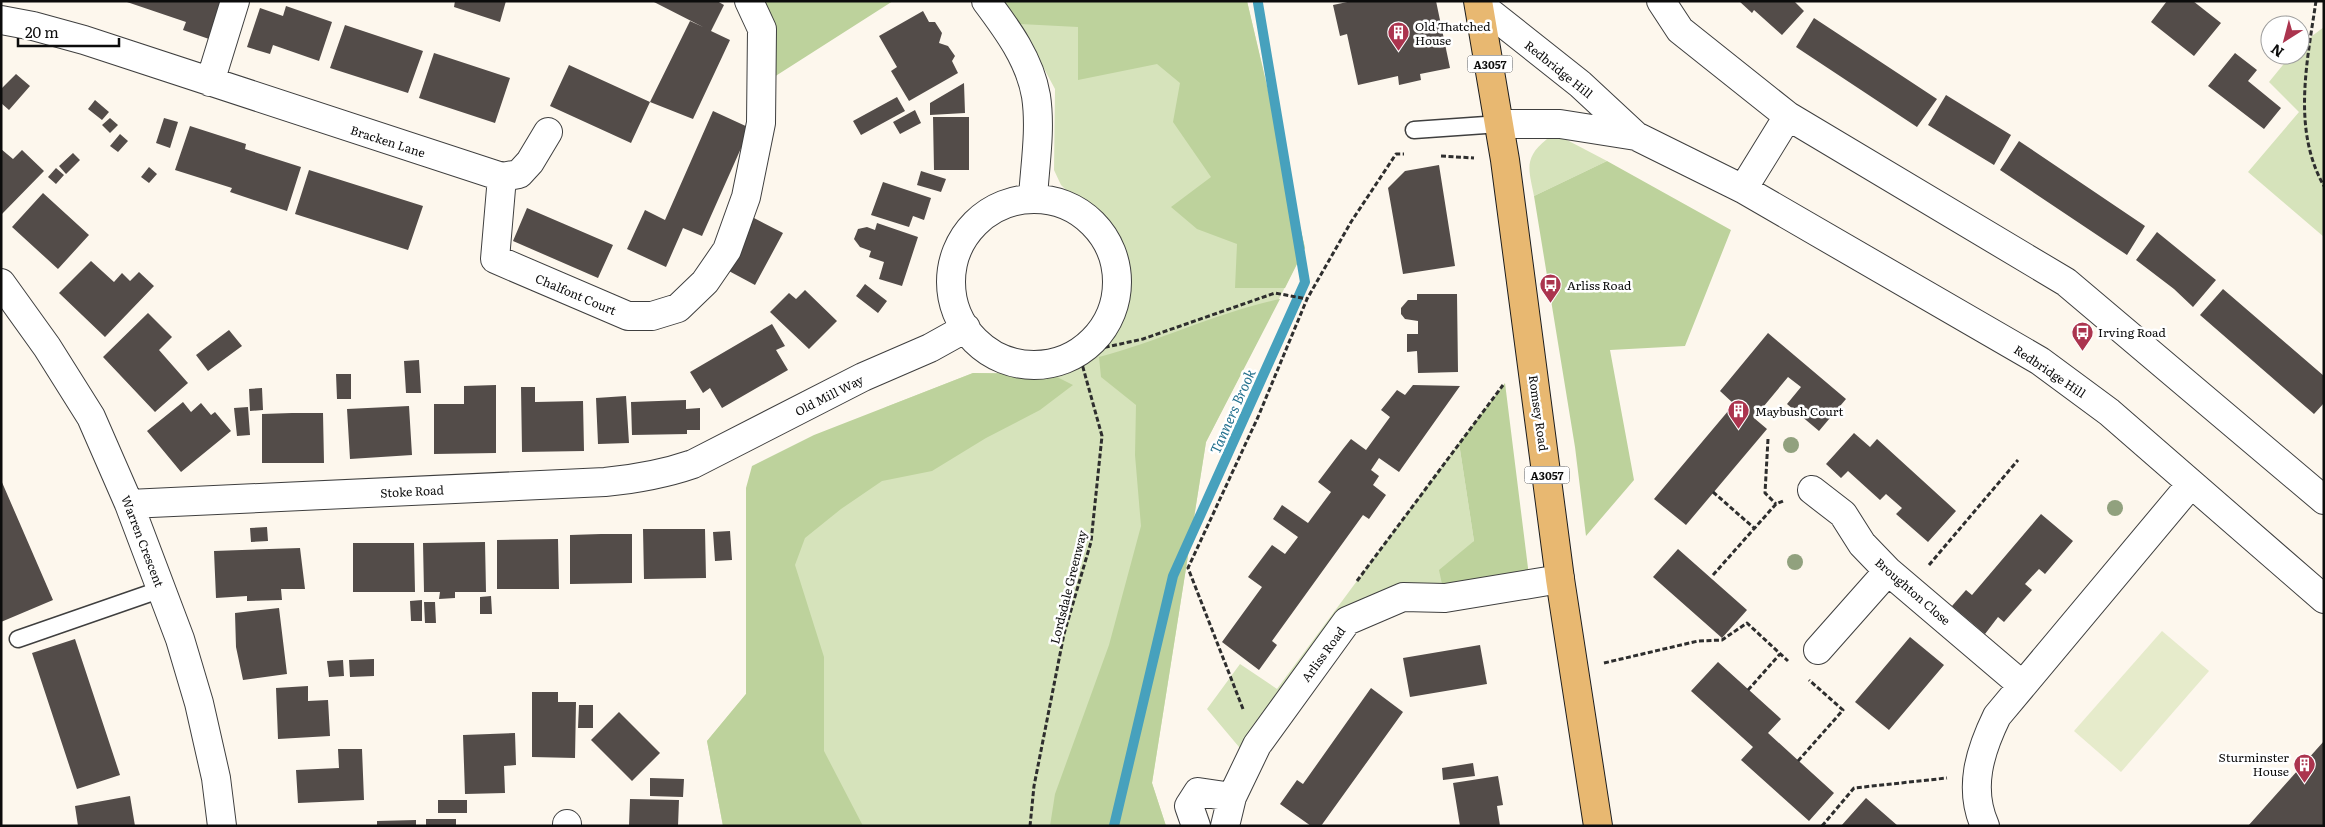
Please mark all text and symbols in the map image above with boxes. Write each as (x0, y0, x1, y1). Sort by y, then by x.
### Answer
scale bar (18, 15, 119, 47)
north arrow (2260, 15, 2310, 65)
place label: Old Thatched House (1415, 17, 1491, 49)
text: 20 m (25, 20, 59, 43)
building icon: Old Thatched House (1387, 21, 1411, 52)
street label: Redbridge Hill (1521, 36, 1597, 102)
text: N (2266, 40, 2287, 63)
road number: A3057 (1468, 56, 1512, 72)
street label: Bracken Lane (348, 120, 428, 162)
street label: Chalfont Court (533, 269, 619, 319)
bus stop icon: Arliss Road (1539, 273, 1563, 304)
place label: Arliss Road (1567, 276, 1632, 294)
bus stop icon: Irving Road (2070, 320, 2094, 351)
place label: Irving Road (2098, 323, 2166, 341)
street label: Redbridge Hill (2010, 340, 2090, 402)
water label: Tanners Brook (1204, 365, 1260, 457)
street label: Old Mill Way (792, 370, 866, 420)
street label: Romsey Road (1525, 374, 1553, 453)
building icon: Maybush Court (1727, 399, 1751, 430)
place label: Maybush Court (1755, 402, 1844, 420)
road number: A3057 (1524, 466, 1570, 484)
street label: Stoke Road (380, 480, 445, 502)
street label: Warren Crescent (117, 493, 169, 590)
street label: Lordsdale Greenway (1045, 528, 1091, 646)
street label: Broughton Close (1871, 553, 1955, 629)
street label: Arliss Road (1297, 622, 1350, 685)
place label: Sturminster House (2219, 748, 2289, 780)
building icon: Sturminster House (2293, 752, 2317, 783)

